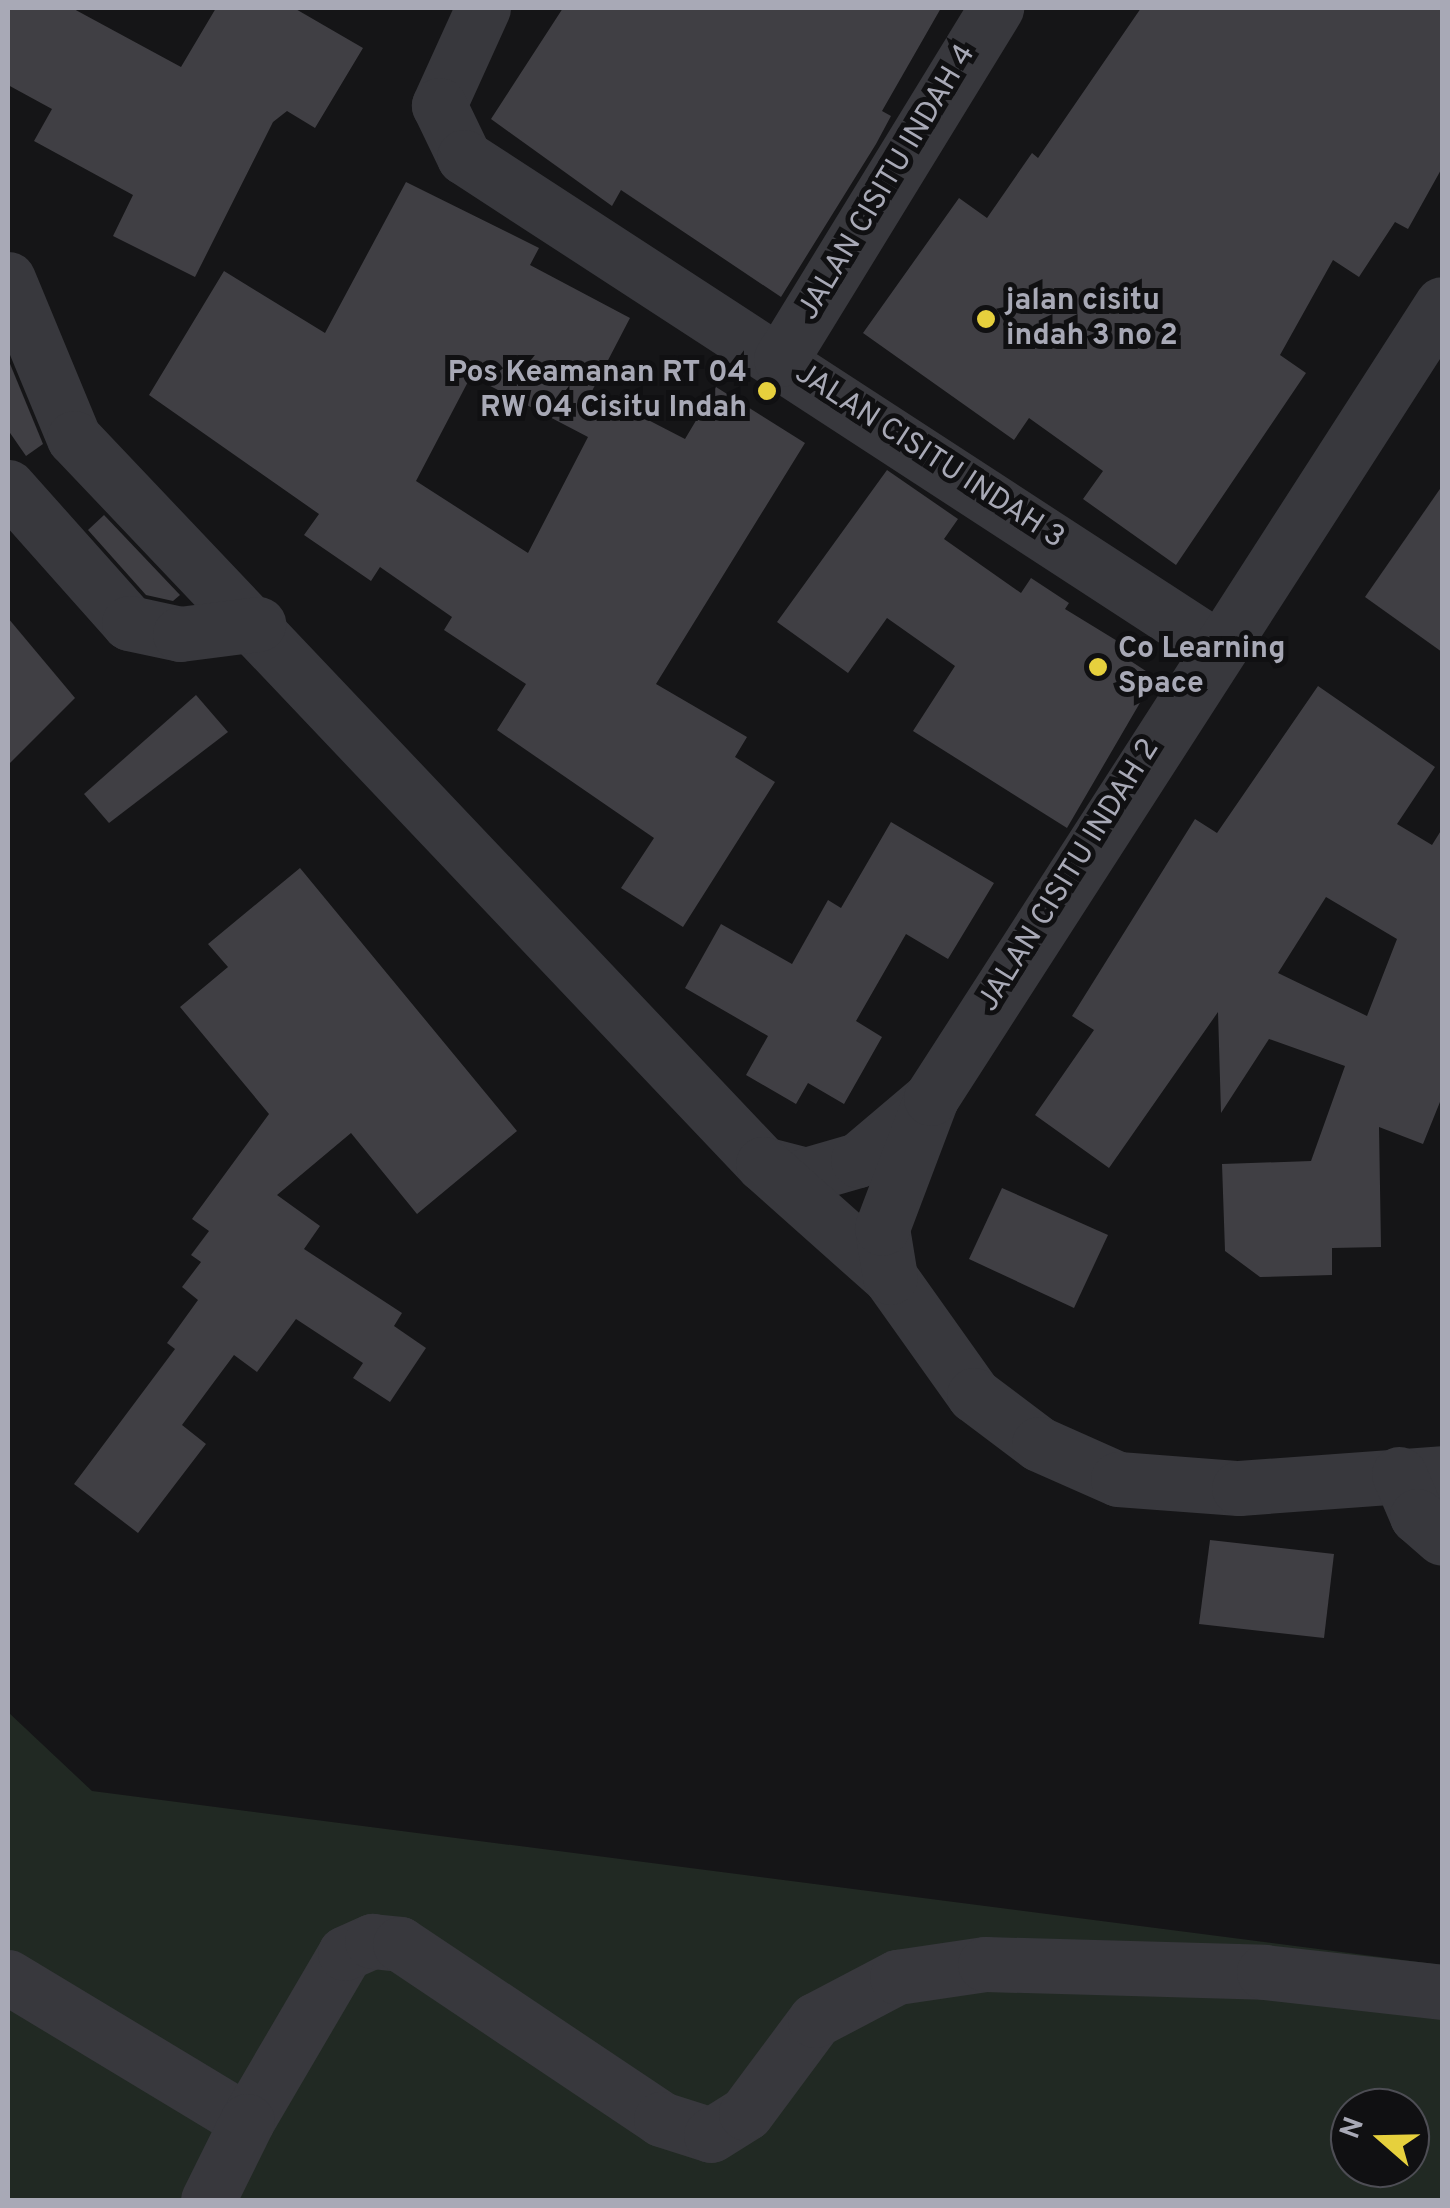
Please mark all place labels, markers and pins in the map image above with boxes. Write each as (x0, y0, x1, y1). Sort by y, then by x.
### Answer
place label: jalan cisitu indah 3 no 2 (1006, 284, 1178, 354)
marker: jalan cisitu indah 3 no 2 (975, 308, 997, 330)
place label: Pos Keamanan RT 04 RW 04 Cisitu Indah (448, 356, 747, 426)
marker: Pos Keamanan RT 04 RW 04 Cisitu Indah (756, 380, 778, 402)
place label: Co Learning Space (1118, 632, 1286, 702)
marker: Co Learning Space (1087, 656, 1109, 678)

